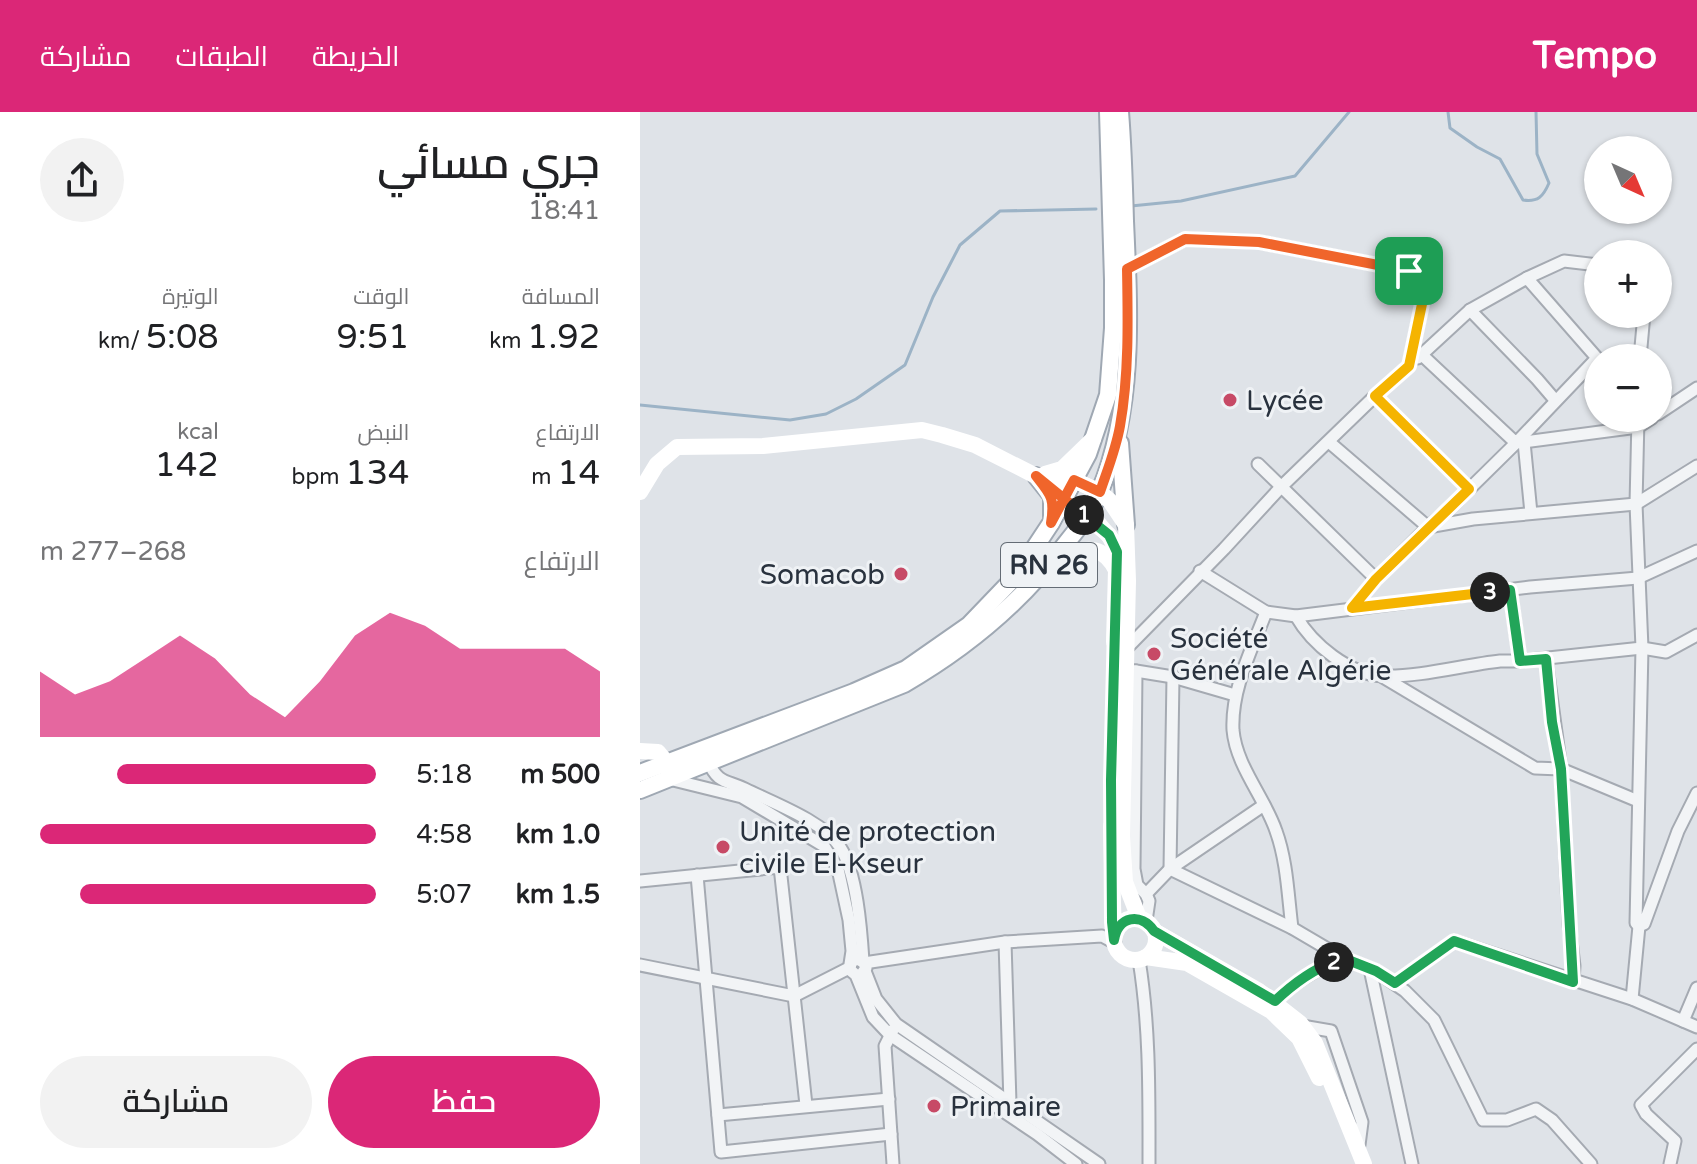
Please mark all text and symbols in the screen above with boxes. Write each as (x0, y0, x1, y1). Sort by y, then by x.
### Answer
text: Tempo (1533, 33, 1657, 79)
text: مشاركة (40, 40, 131, 74)
text: الطبقات (175, 40, 268, 74)
text: الخريطة (312, 40, 399, 74)
north arrow (1584, 136, 1672, 224)
map controls (1584, 136, 1672, 432)
button: share (40, 138, 124, 222)
text: جري مسائي (377, 138, 600, 191)
text: 18:41 (528, 195, 600, 226)
pin (1375, 237, 1443, 305)
button: + (1584, 240, 1672, 328)
icon: arrive (1387, 249, 1431, 293)
text: الوتيرة (162, 284, 219, 310)
text: الوقت (353, 284, 409, 310)
text: المسافة (522, 284, 600, 310)
text: 5:08 (146, 317, 219, 358)
text: 9:51 (336, 317, 409, 358)
text: 1.92 (527, 317, 600, 358)
text: /km (98, 328, 146, 354)
text: km (489, 328, 527, 354)
button: − (1584, 344, 1672, 432)
place label: Lycée (1246, 384, 1323, 418)
marker: Lycée (1221, 391, 1239, 409)
text: kcal (177, 419, 219, 445)
text: النبض (358, 420, 409, 446)
text: الارتفاع (536, 420, 600, 446)
text: 142 (155, 445, 219, 486)
text: 134 (345, 453, 409, 494)
text: 14 (557, 453, 600, 494)
text: bpm (292, 464, 345, 490)
text: m (531, 464, 557, 490)
pin: 1 (1064, 495, 1104, 535)
text: 1 (1077, 502, 1091, 528)
text: 268–277 m (40, 536, 186, 567)
road number: RN 26 (1001, 543, 1097, 587)
text: الارتفاع (524, 546, 600, 577)
place label: Somacob (760, 558, 885, 592)
marker: Somacob (892, 565, 910, 583)
pin: 3 (1470, 572, 1510, 612)
text: 3 (1483, 579, 1497, 605)
place label: Société Générale Algérie (1170, 622, 1391, 688)
marker: Société Générale Algérie (1145, 645, 1163, 663)
text: 5:18 (416, 759, 472, 790)
text: 500 m (520, 759, 600, 790)
place label: Unité de protection civile El-Kseur (739, 815, 996, 881)
text: 4:58 (416, 819, 472, 850)
text: 1.0 km (516, 819, 600, 850)
marker: Unité de protection civile El-Kseur (714, 838, 732, 856)
text: 5:07 (416, 879, 472, 910)
text: 1.5 km (516, 879, 600, 910)
pin: 2 (1314, 942, 1354, 982)
text: 2 (1327, 949, 1341, 975)
button: مشاركة (40, 1056, 312, 1148)
button: حفظ (328, 1056, 600, 1148)
place label: Primaire (950, 1090, 1061, 1124)
marker: Primaire (925, 1097, 943, 1115)

